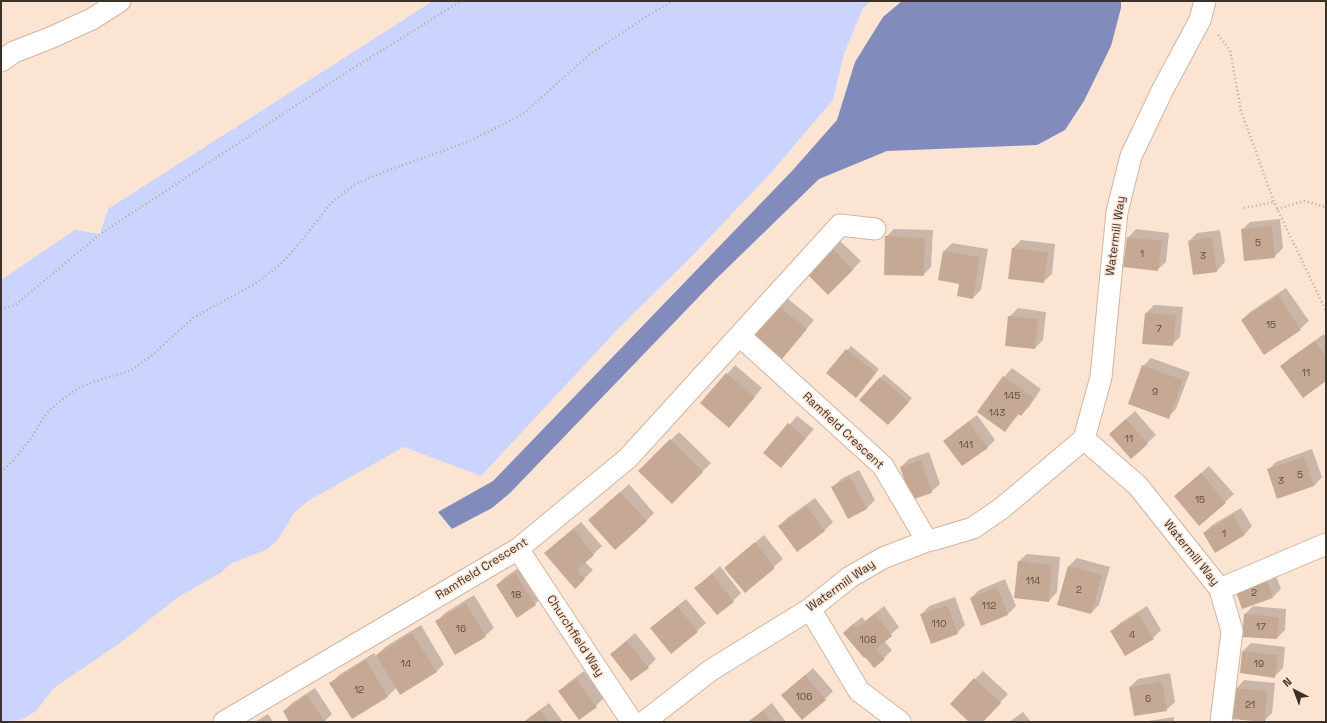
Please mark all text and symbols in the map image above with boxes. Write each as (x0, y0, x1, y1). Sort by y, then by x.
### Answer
street label: Watermill Way (1103, 195, 1129, 277)
house number: 5 (1255, 237, 1261, 249)
house number: 1 (1140, 248, 1144, 260)
house number: 3 (1200, 250, 1206, 262)
house number: 15 (1266, 319, 1276, 331)
house number: 7 (1156, 323, 1162, 335)
house number: 11 (1302, 367, 1310, 379)
house number: 9 (1152, 386, 1158, 398)
street label: Ramfield Crescent (799, 390, 887, 472)
house number: 145 (1004, 390, 1020, 402)
house number: 143 (989, 407, 1005, 419)
house number: 11 (1125, 433, 1133, 445)
house number: 141 (959, 439, 973, 451)
house number: 5 (1297, 469, 1303, 481)
house number: 3 (1278, 475, 1284, 487)
house number: 15 (1195, 494, 1205, 506)
street label: Watermill Way (1160, 517, 1222, 589)
house number: 1 (1222, 528, 1226, 540)
street label: Ramfield Crescent (433, 535, 531, 603)
street label: Watermill Way (804, 557, 878, 615)
house number: 114 (1026, 575, 1040, 587)
house number: 2 (1076, 584, 1082, 596)
house number: 2 (1251, 587, 1257, 599)
house number: 18 (511, 589, 521, 601)
street label: Churchfield Way (543, 593, 607, 679)
house number: 112 (982, 600, 996, 612)
house number: 110 (932, 618, 946, 630)
house number: 17 (1256, 621, 1266, 633)
house number: 16 (456, 623, 466, 635)
house number: 4 (1129, 629, 1135, 641)
house number: 108 (860, 634, 876, 646)
house number: 14 (401, 658, 411, 670)
house number: 19 (1254, 658, 1264, 670)
north arrow (1275, 671, 1315, 711)
text: N (1280, 674, 1294, 690)
house number: 12 (354, 684, 364, 696)
house number: 106 (796, 691, 812, 703)
house number: 6 (1145, 693, 1151, 705)
house number: 21 (1245, 699, 1255, 711)

